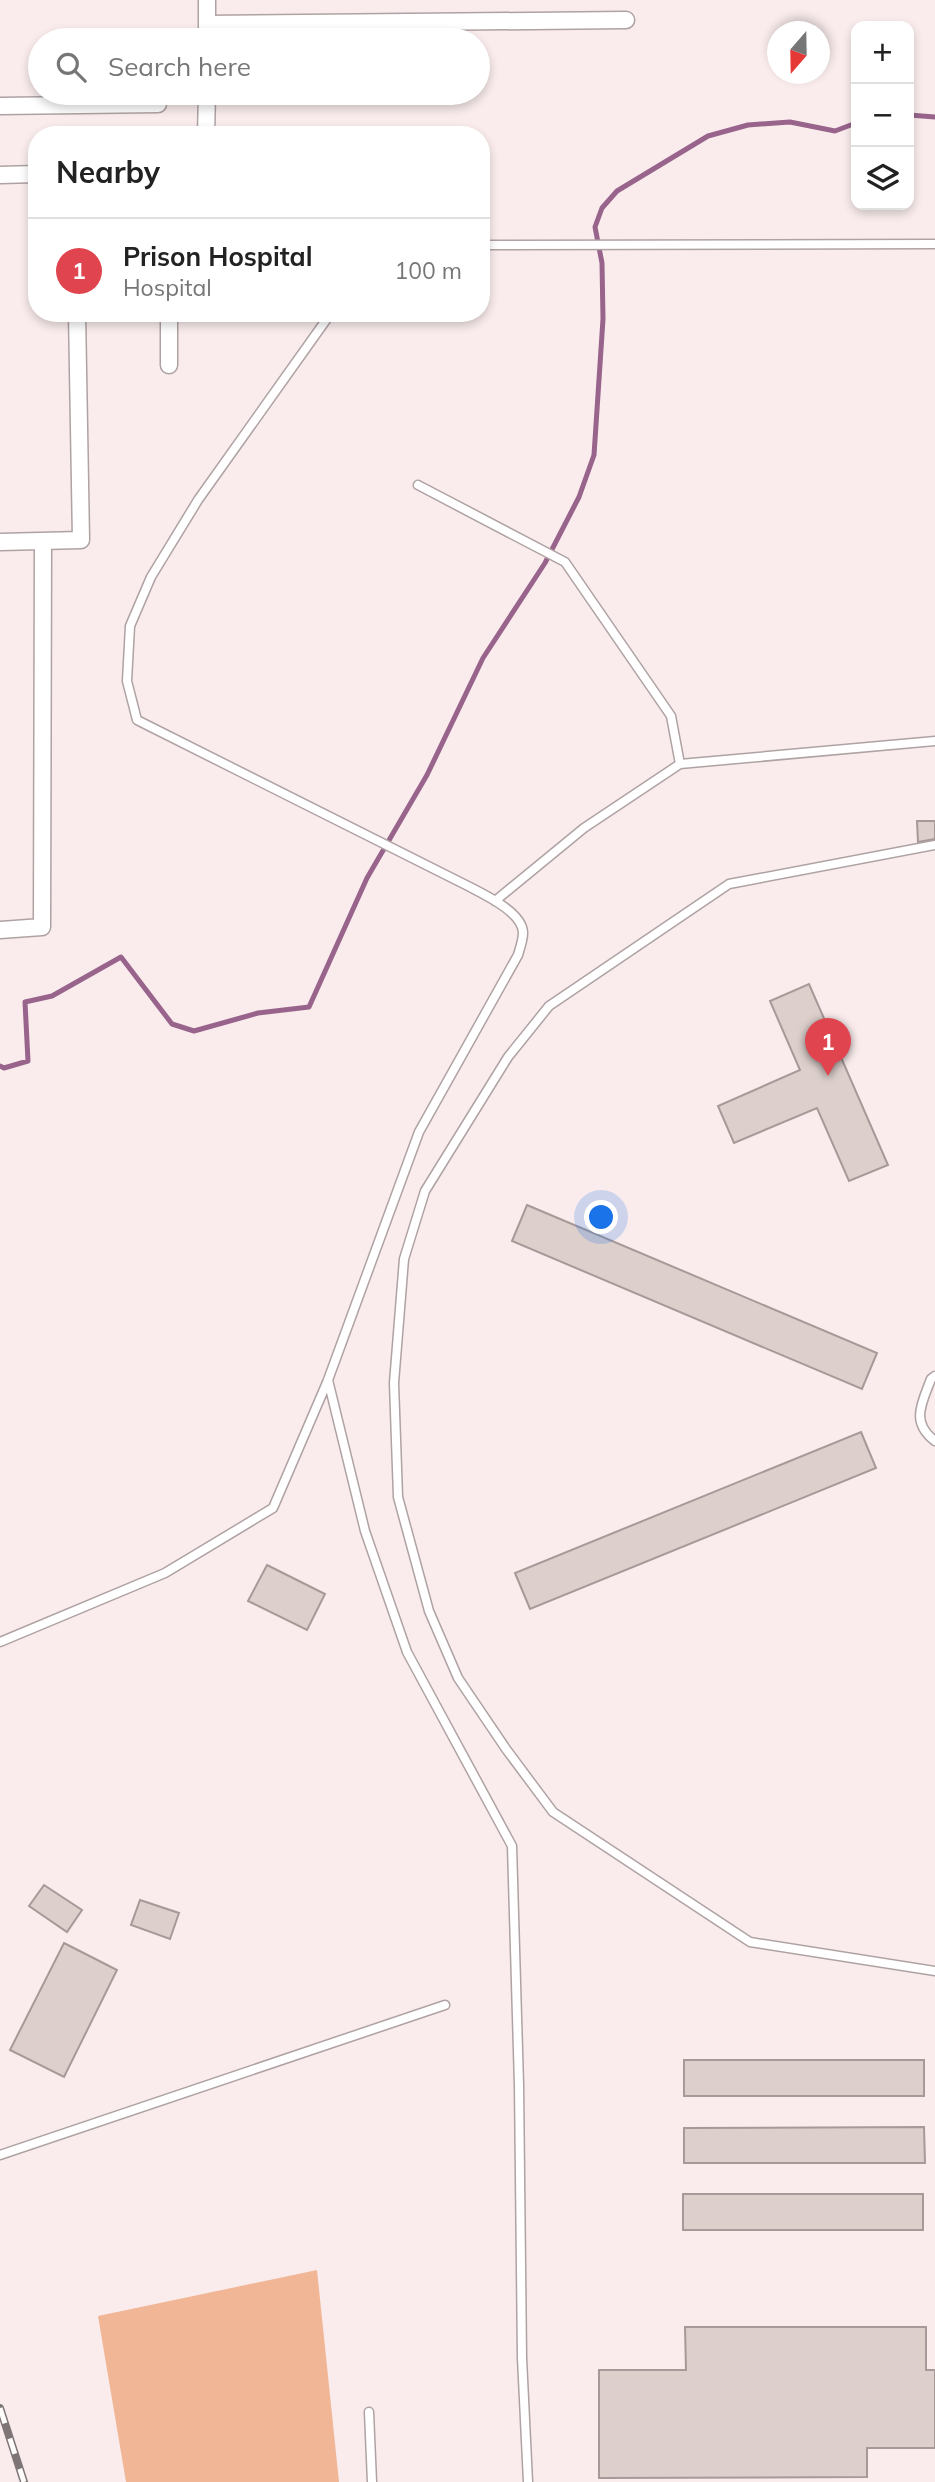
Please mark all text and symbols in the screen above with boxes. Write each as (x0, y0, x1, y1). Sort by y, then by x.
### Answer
north arrow (767, 21, 830, 84)
map controls (851, 21, 914, 210)
button: + (851, 21, 914, 84)
search box (28, 28, 490, 105)
icon: search (52, 48, 90, 86)
text: Search here (108, 50, 251, 83)
button: − (851, 84, 914, 147)
button: layers (851, 147, 914, 210)
text: Nearby (56, 153, 160, 191)
text: Prison Hospital (123, 240, 313, 273)
text: 1 (72, 256, 86, 285)
text: 100 m (394, 256, 462, 285)
text: Hospital (123, 273, 212, 302)
pin: 1 (805, 1018, 851, 1076)
your location (584, 1200, 618, 1234)

